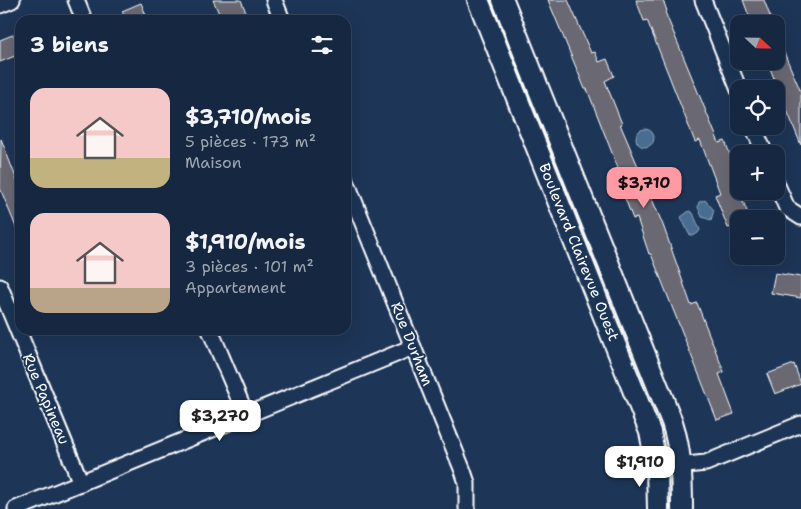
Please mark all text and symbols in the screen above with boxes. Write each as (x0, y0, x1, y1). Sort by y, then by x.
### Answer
north arrow (730, 15, 785, 70)
map controls (730, 15, 785, 265)
text: 3 biens (30, 31, 109, 59)
icon: filters (308, 31, 336, 59)
button: locate (730, 80, 785, 135)
text: $3,710/mois (185, 103, 312, 131)
icon: home (70, 108, 130, 168)
text: 5 pièces · 173 m² (185, 131, 316, 152)
button: + (730, 145, 785, 200)
text: Maison (185, 152, 242, 173)
street label: Boulevard Clairevue Ouest (534, 160, 624, 344)
pin: $3,710 (603, 166, 685, 209)
text: $3,710 (618, 172, 670, 193)
button: − (730, 210, 785, 265)
text: $1,910/mois (185, 228, 306, 256)
icon: home (70, 233, 130, 293)
text: 3 pièces · 101 m² (185, 256, 314, 277)
text: Appartement (185, 277, 286, 298)
street label: Rue Durham (386, 299, 438, 389)
street label: Rue Papineau (18, 350, 74, 448)
pin: $3,270 (179, 400, 261, 442)
text: $3,270 (191, 405, 249, 426)
pin: $1,910 (599, 446, 681, 488)
text: $1,910 (616, 451, 664, 472)

